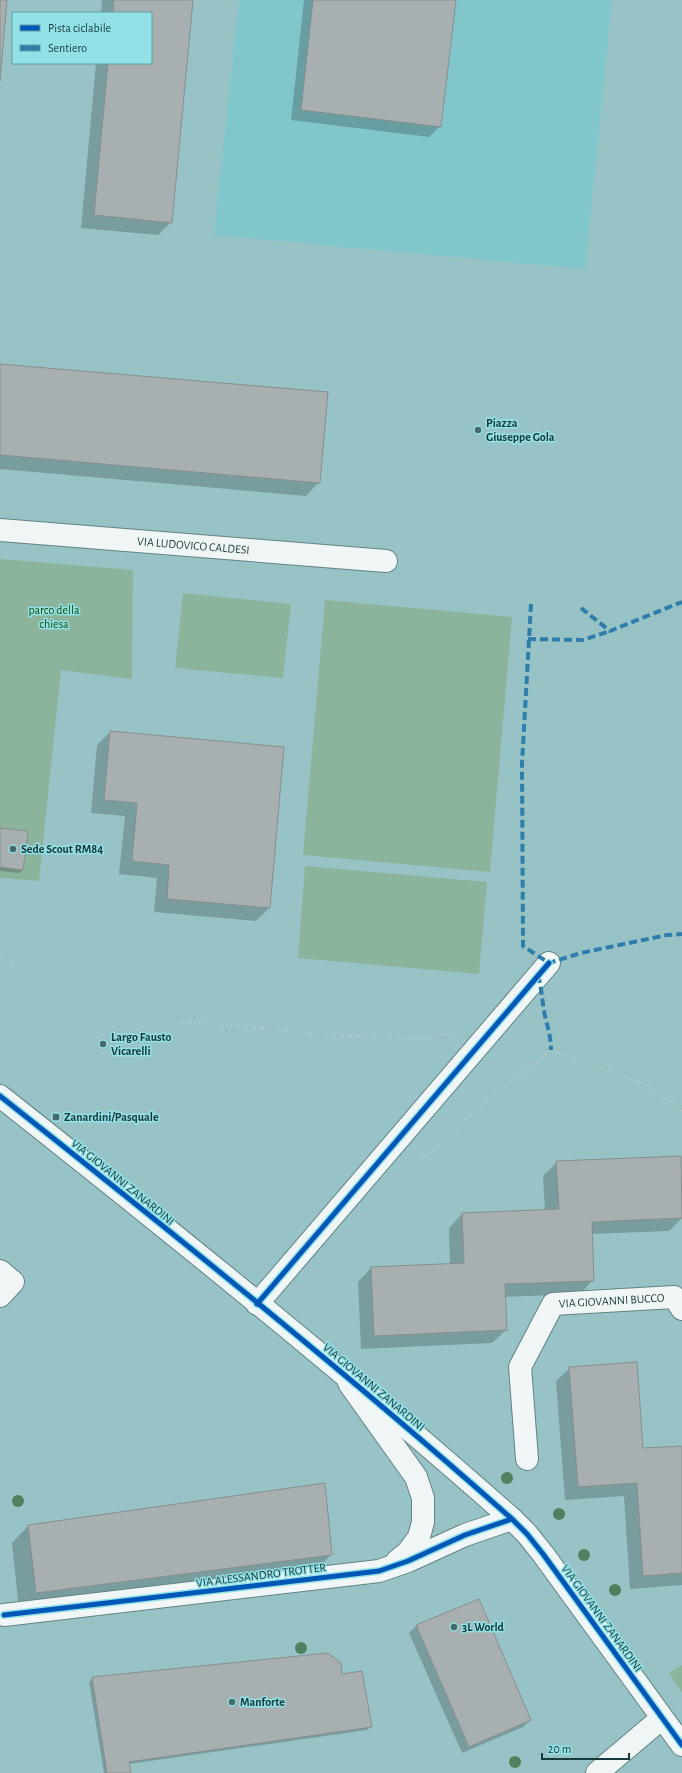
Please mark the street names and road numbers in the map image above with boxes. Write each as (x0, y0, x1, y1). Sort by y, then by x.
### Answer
street label: VIA LUDOVICO CALDESI (137, 535, 250, 556)
street label: VIA GIOVANNI ZANARDINI (69, 1137, 177, 1227)
street label: VIA GIOVANNI BUCCO (558, 1292, 665, 1310)
street label: VIA GIOVANNI ZANARDINI (321, 1341, 427, 1433)
street label: VIA ALESSANDRO TROTTER (195, 1561, 327, 1589)
street label: VIA GIOVANNI ZANARDINI (559, 1562, 645, 1674)

